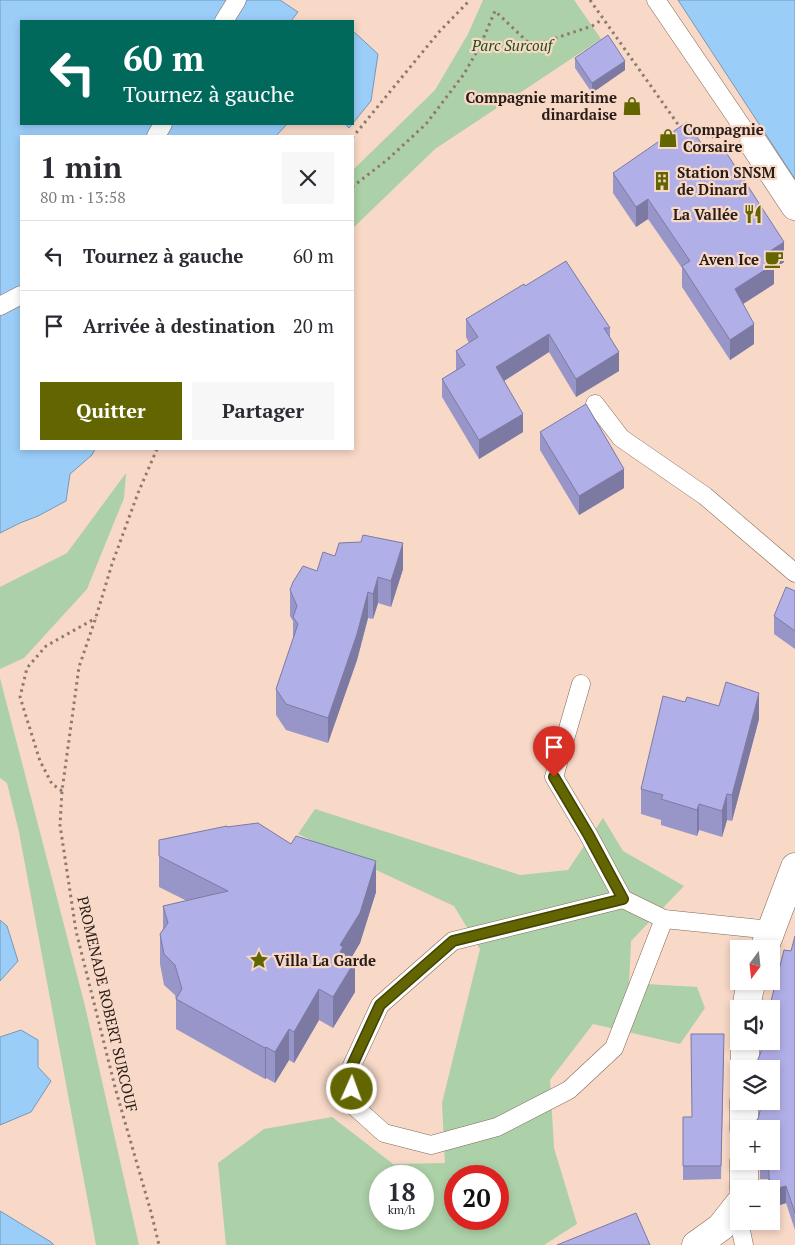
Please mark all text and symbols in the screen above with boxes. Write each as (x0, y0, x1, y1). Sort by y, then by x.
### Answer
text: 60 m (123, 35, 204, 81)
park label: Parc Surcouf (471, 35, 555, 55)
icon: left (40, 40, 105, 105)
text: Tournez à gauche (123, 79, 294, 108)
place label: Compagnie maritime dinardaise (466, 87, 617, 124)
shop icon: Compagnie maritime dinardaise (621, 95, 643, 117)
place label: Compagnie Corsaire (683, 119, 764, 156)
shop icon: Compagnie Corsaire (657, 127, 679, 149)
text: 1 min (40, 147, 122, 187)
button: close (282, 152, 334, 204)
place label: Station SNSM de Dinard (677, 162, 775, 199)
building icon: Station SNSM de Dinard (651, 170, 673, 192)
text: 80 m · 13:58 (40, 186, 126, 208)
restaurant icon: La Vallée (742, 203, 764, 225)
place label: La Vallée (673, 204, 738, 224)
icon: left (40, 242, 68, 270)
text: Tournez à gauche (83, 243, 244, 268)
text: 60 m (293, 243, 334, 268)
cafe icon: Aven Ice (763, 248, 785, 270)
place label: Aven Ice (699, 249, 759, 269)
icon: arrive (40, 312, 68, 340)
text: Arrivée à destination (83, 313, 275, 338)
text: 20 m (293, 313, 334, 338)
button: Quitter (40, 382, 182, 440)
button: Partager (192, 382, 334, 440)
pin (533, 726, 575, 777)
icon: arrive (540, 733, 568, 761)
street label: PROMENADE ROBERT SURCOUF (73, 894, 143, 1114)
north arrow (730, 940, 780, 990)
map controls (730, 940, 780, 1230)
place icon: Villa La Garde (248, 949, 270, 971)
place label: Villa La Garde (274, 950, 376, 970)
button: sound (730, 1000, 780, 1050)
button: layers (730, 1060, 780, 1110)
position arrow (325, 1062, 377, 1114)
button: + (730, 1120, 780, 1170)
speed limit sign: 20 (444, 1165, 509, 1230)
text: 18 (387, 1175, 416, 1208)
button: − (730, 1180, 780, 1230)
text: km/h (388, 1202, 415, 1217)

